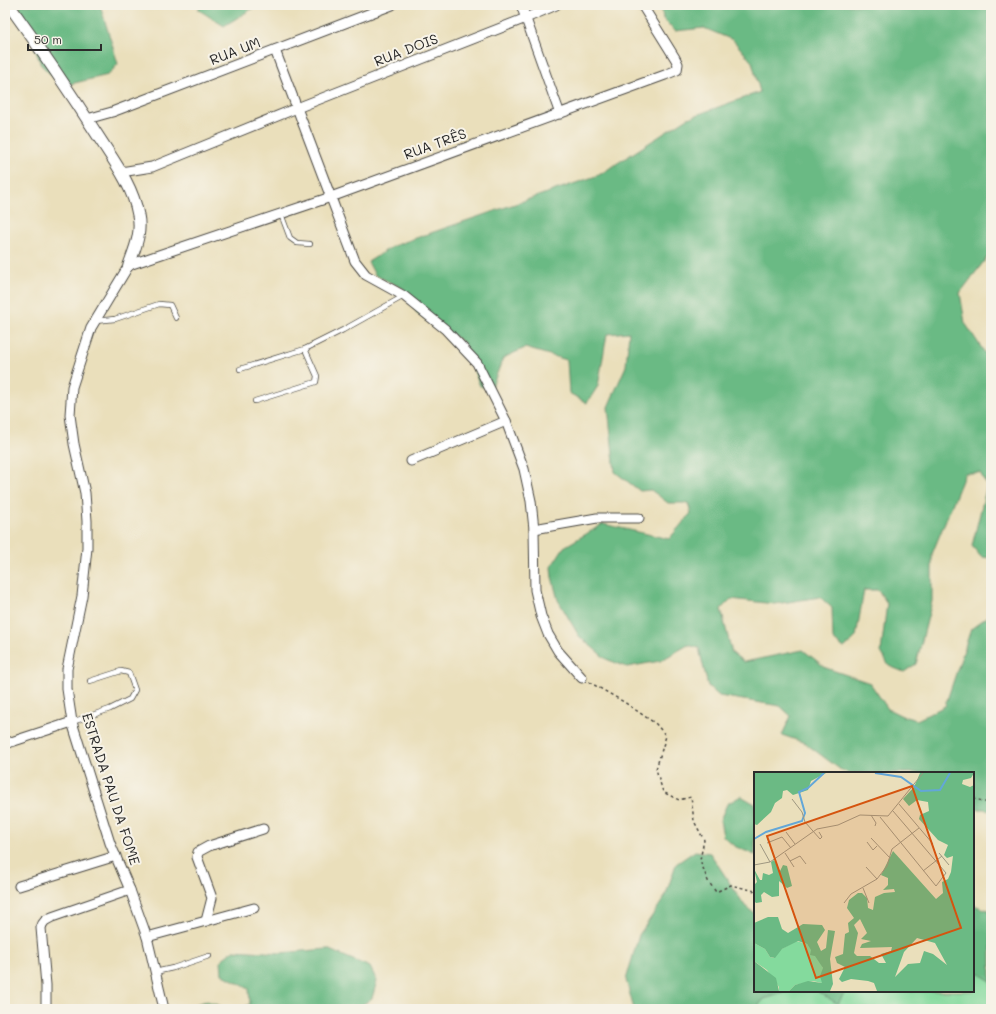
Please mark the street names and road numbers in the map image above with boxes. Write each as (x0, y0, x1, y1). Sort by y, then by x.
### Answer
street label: RUA DOIS (371, 29, 441, 70)
street label: RUA UM (207, 32, 263, 69)
street label: RUA TRÊS (401, 123, 469, 164)
street label: ESTRADA PAU DA FOME (78, 710, 145, 867)

